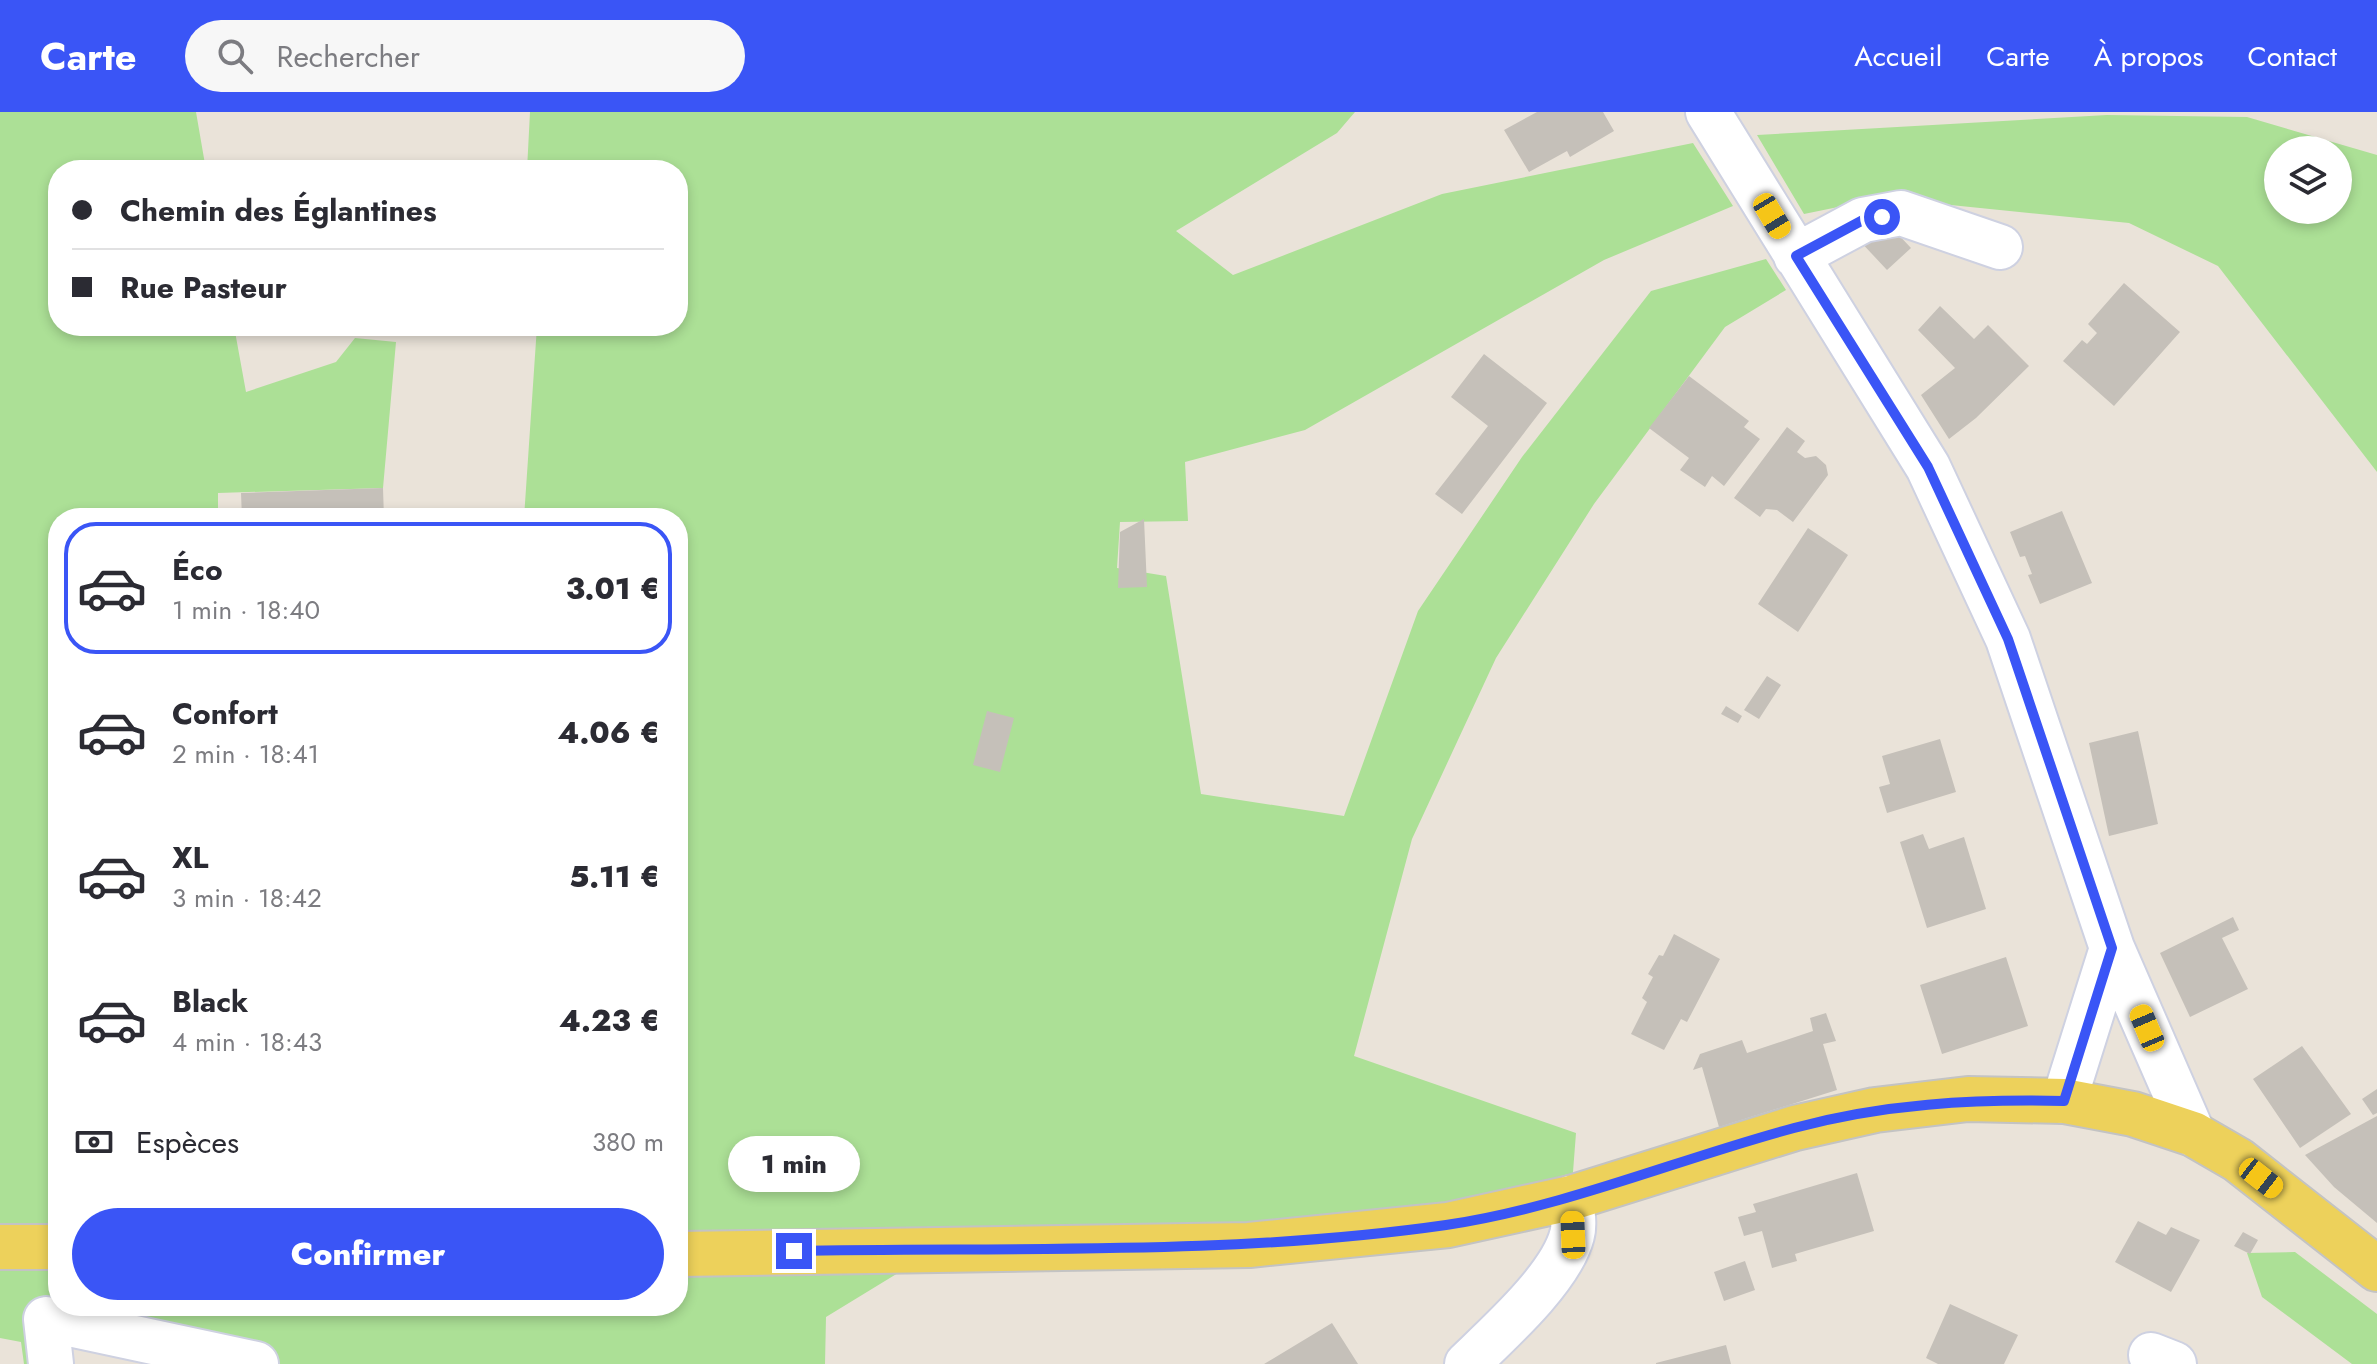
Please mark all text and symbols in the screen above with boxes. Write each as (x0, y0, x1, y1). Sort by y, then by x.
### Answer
search box (185, 20, 745, 92)
text: Carte (40, 29, 137, 84)
icon: search (213, 34, 257, 78)
text: Rechercher (277, 35, 420, 78)
text: Accueil (1854, 36, 1942, 77)
text: Carte (1986, 36, 2050, 77)
text: À propos (2094, 36, 2204, 77)
text: Contact (2248, 36, 2337, 77)
map controls (2264, 136, 2352, 224)
button: layers (2264, 136, 2352, 224)
text: Chemin des Églantines (120, 189, 437, 232)
car (1749, 189, 1795, 243)
route start (1864, 199, 1900, 235)
text: Rue Pasteur (120, 266, 287, 309)
text: Éco (172, 548, 223, 591)
icon: car (76, 552, 148, 624)
text: 3.01 € (566, 567, 660, 610)
text: 1 min · 18:40 (172, 591, 320, 629)
text: Confort (172, 692, 278, 735)
icon: car (76, 696, 148, 768)
text: 4.06 € (558, 711, 660, 754)
text: 2 min · 18:41 (172, 735, 319, 773)
text: XL (172, 836, 208, 879)
icon: car (76, 840, 148, 912)
text: 5.11 € (569, 855, 660, 898)
text: 3 min · 18:42 (172, 879, 322, 917)
text: Black (172, 980, 248, 1023)
icon: car (76, 984, 148, 1056)
text: 4.23 € (559, 999, 660, 1042)
car (2127, 1001, 2167, 1055)
text: 4 min · 18:43 (172, 1023, 322, 1061)
icon: cash (72, 1120, 116, 1164)
text: Espèces (136, 1121, 239, 1164)
text: 380 m (592, 1123, 664, 1161)
callout: 1 min (728, 1135, 860, 1191)
text: 1 min (761, 1145, 827, 1183)
car (2235, 1154, 2287, 1202)
button: Confirmer (72, 1208, 664, 1300)
car (1560, 1211, 1586, 1259)
route end (776, 1233, 812, 1269)

